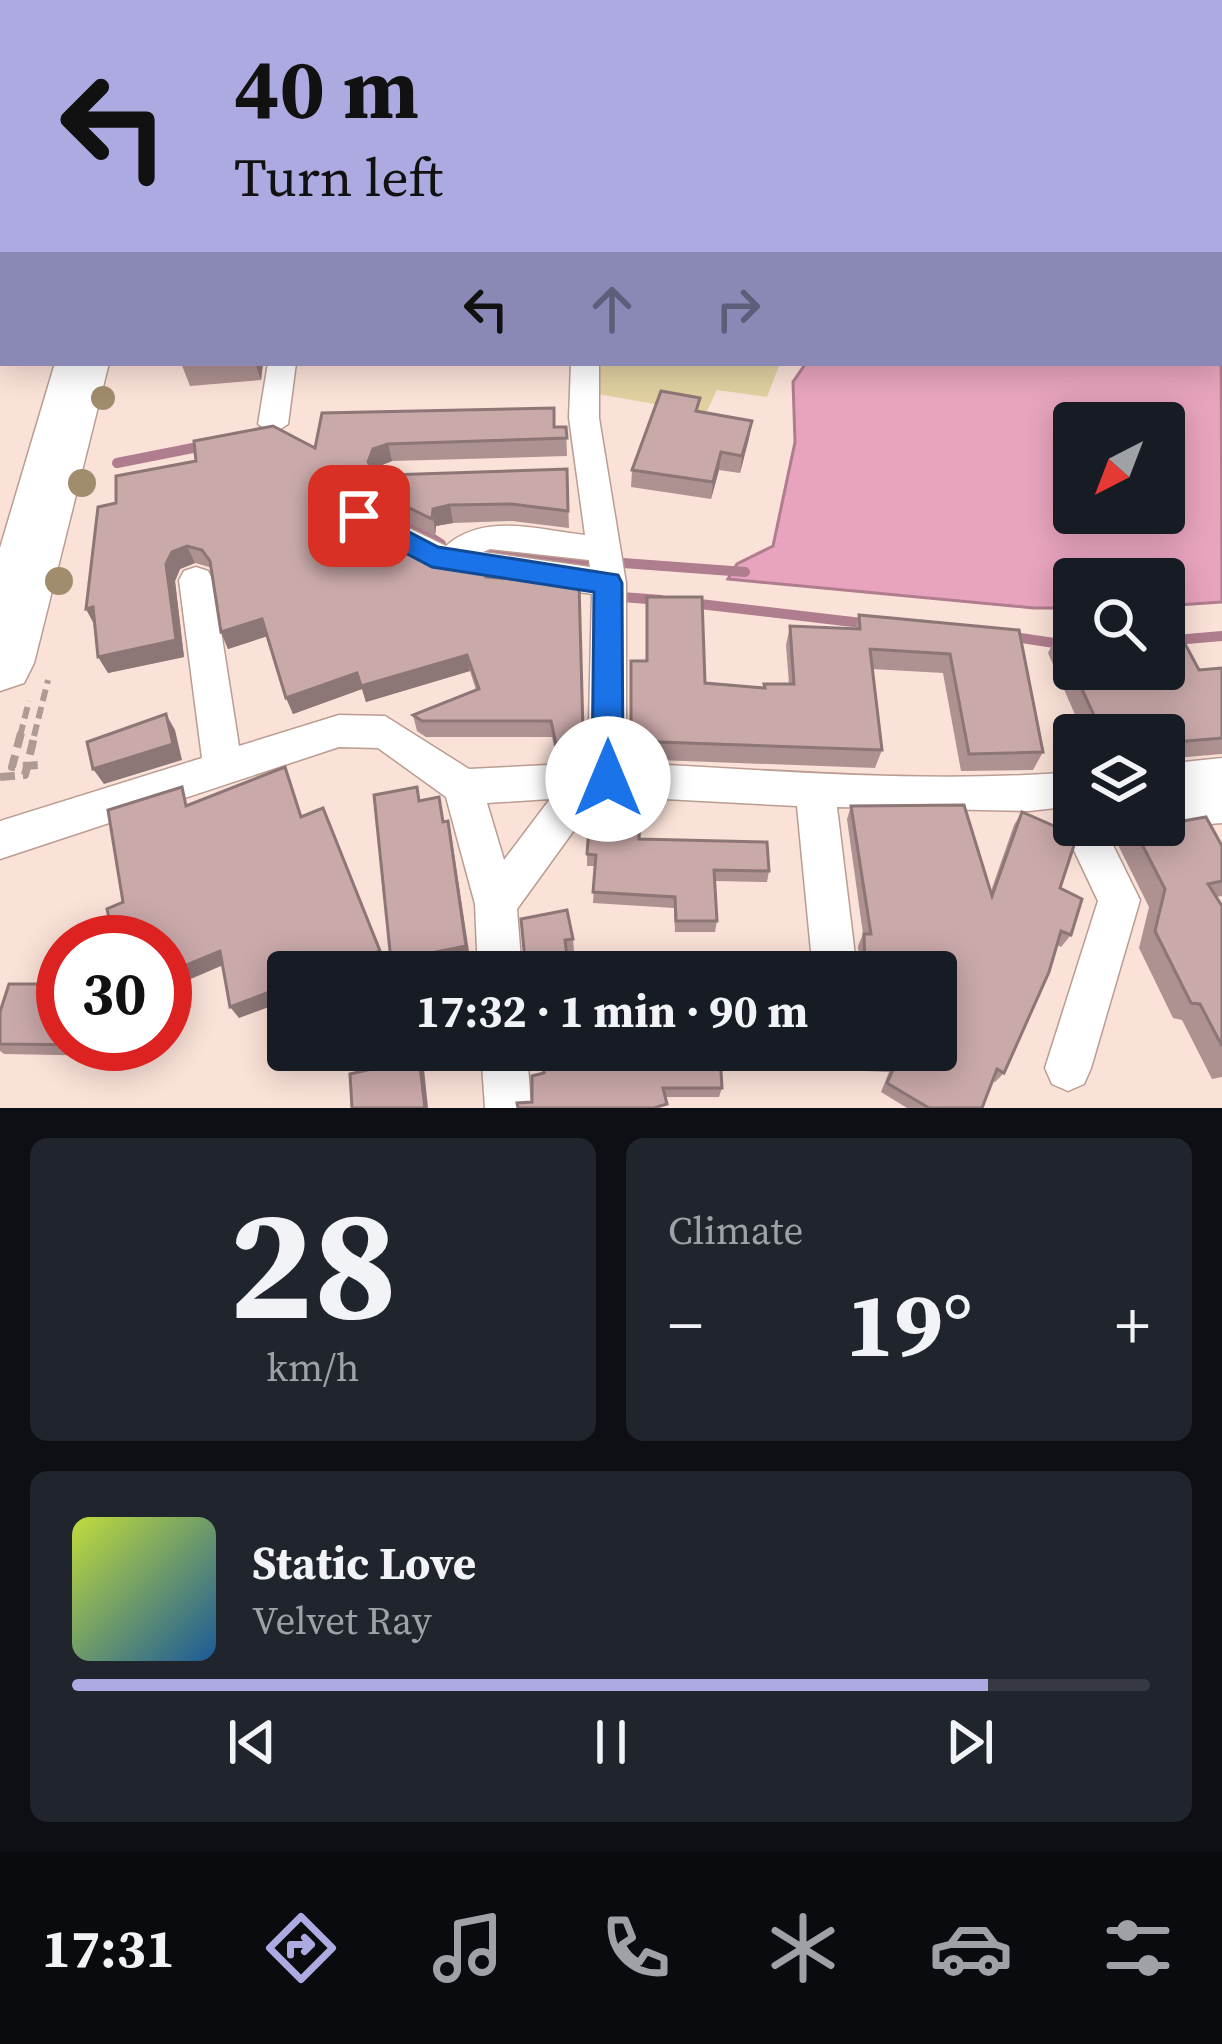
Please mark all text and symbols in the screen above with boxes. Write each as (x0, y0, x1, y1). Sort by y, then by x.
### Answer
text: 40 m (234, 31, 419, 146)
icon: left (36, 48, 192, 204)
text: Turn left (234, 140, 443, 214)
icon: left (453, 276, 519, 342)
icon: ahead (579, 276, 645, 342)
icon: right (705, 276, 771, 342)
north arrow (1053, 402, 1185, 534)
map controls (1053, 402, 1185, 846)
pin (308, 465, 410, 567)
icon: arrive (326, 483, 392, 549)
button: search (1053, 558, 1185, 690)
button: layers (1053, 714, 1185, 846)
position arrow (545, 716, 671, 842)
speed limit sign: 30 (36, 915, 192, 1071)
text: 17:32 · 1 min · 90 m (416, 980, 808, 1042)
text: 28 (228, 1156, 398, 1370)
text: Climate (668, 1204, 803, 1257)
text: 19° (845, 1263, 973, 1386)
text: − (668, 1280, 703, 1370)
text: + (1115, 1280, 1150, 1370)
text: km/h (267, 1341, 359, 1394)
text: Static Love (252, 1532, 476, 1594)
text: Velvet Ray (252, 1594, 432, 1647)
icon: previous (219, 1709, 285, 1775)
icon: pause (578, 1709, 644, 1775)
icon: next (937, 1709, 1003, 1775)
icon: directions (259, 1906, 343, 1990)
icon: music (426, 1906, 510, 1990)
icon: phone (594, 1906, 678, 1990)
icon: climate (761, 1906, 845, 1990)
icon: car (929, 1906, 1013, 1990)
icon: filters (1096, 1906, 1180, 1990)
text: 17:31 (42, 1911, 175, 1985)

